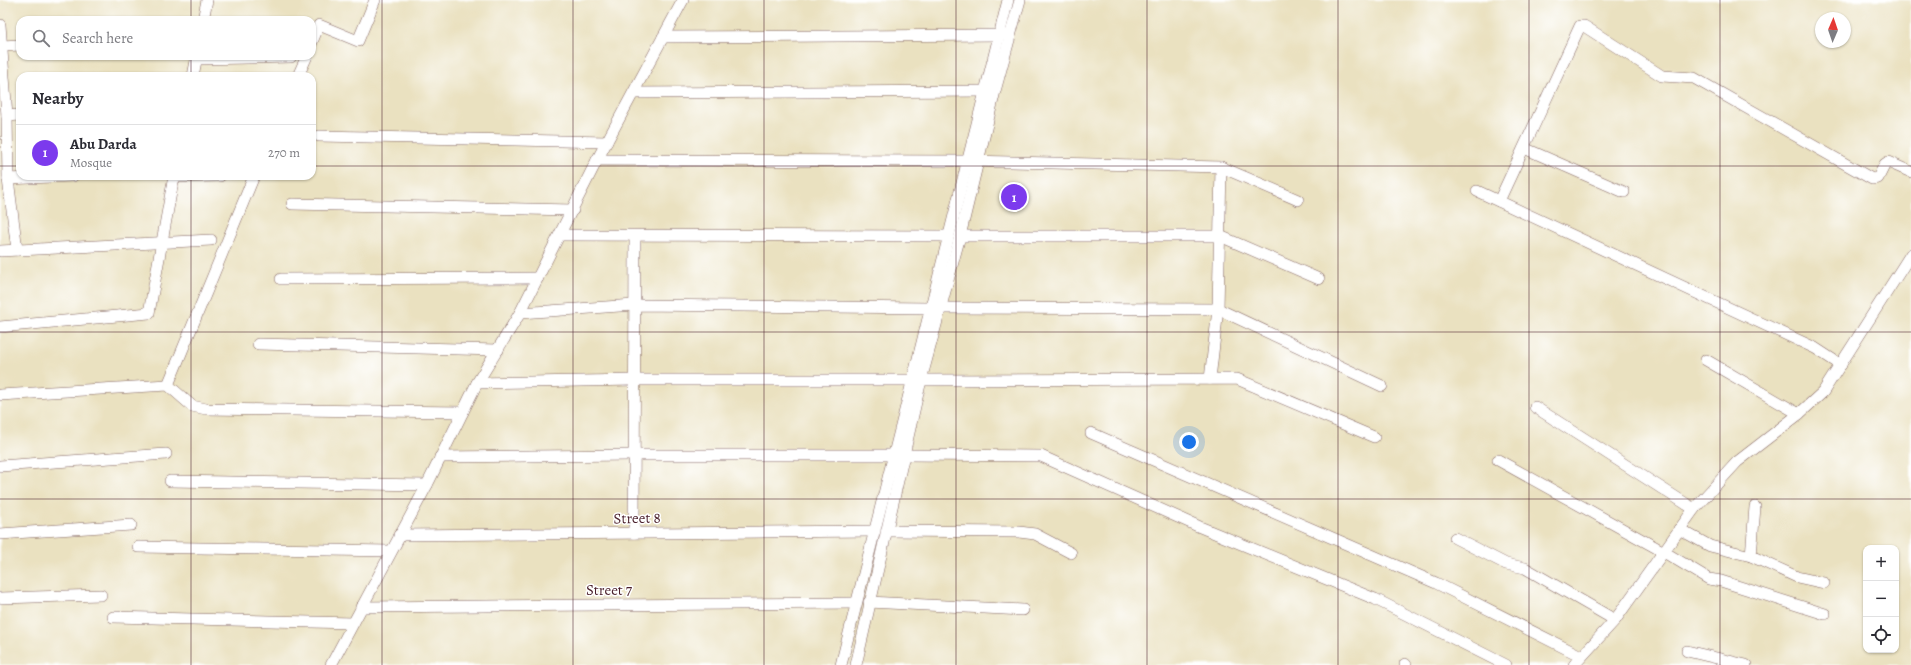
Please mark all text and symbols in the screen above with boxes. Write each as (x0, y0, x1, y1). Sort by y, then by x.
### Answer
north arrow (1815, 12, 1851, 48)
search box (16, 16, 316, 60)
icon: search (30, 27, 52, 49)
text: Search here (62, 28, 133, 48)
text: Nearby (32, 87, 83, 110)
text: Abu Darda (70, 134, 137, 154)
text: 1 (43, 144, 47, 161)
text: 270 m (268, 144, 300, 161)
text: Mosque (70, 154, 112, 171)
pin: 1 (1001, 182, 1027, 212)
your location (1179, 432, 1199, 452)
street label: Street 8 (613, 508, 661, 528)
map controls (1863, 545, 1899, 653)
button: + (1863, 545, 1899, 581)
street label: Street 7 (586, 580, 633, 600)
button: − (1863, 581, 1899, 617)
button: locate (1863, 617, 1899, 653)

